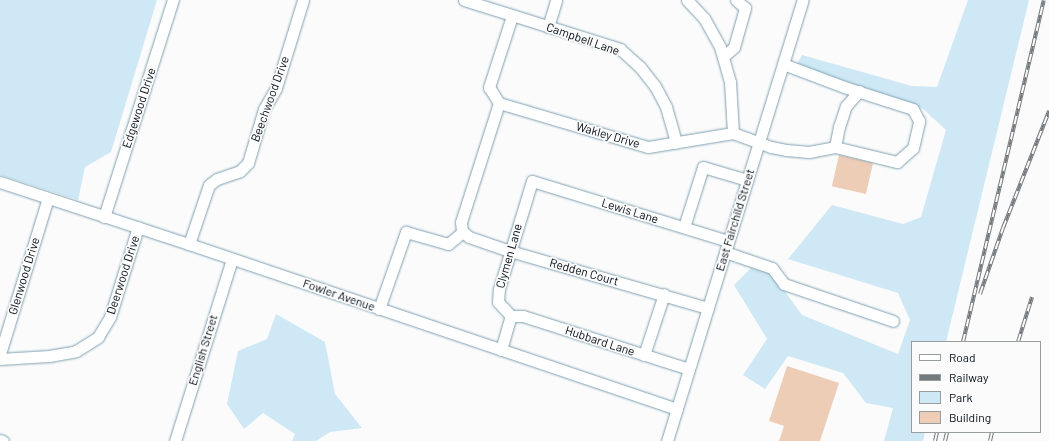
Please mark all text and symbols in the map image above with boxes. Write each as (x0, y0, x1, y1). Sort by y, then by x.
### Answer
street label: Campbell Lane (545, 20, 621, 58)
street label: Beechwood Drive (248, 54, 292, 144)
street label: Edgewood Drive (119, 66, 159, 150)
street label: Wakley Drive (574, 119, 642, 151)
street label: East Fairchild Street (713, 167, 757, 273)
street label: Lewis Lane (600, 196, 660, 226)
street label: Clymen Lane (493, 222, 525, 290)
street label: Deerwood Drive (103, 234, 143, 316)
street label: Glenwood Drive (5, 236, 43, 316)
street label: Redden Court (548, 255, 620, 289)
street label: Fowler Avenue (301, 276, 377, 314)
street label: English Street (185, 313, 221, 387)
street label: Hubbard Lane (563, 323, 637, 359)
legend (911, 341, 1041, 433)
text: Road (949, 350, 976, 364)
text: Railway (949, 370, 988, 384)
text: Park (949, 390, 973, 404)
text: Building (949, 410, 991, 424)

